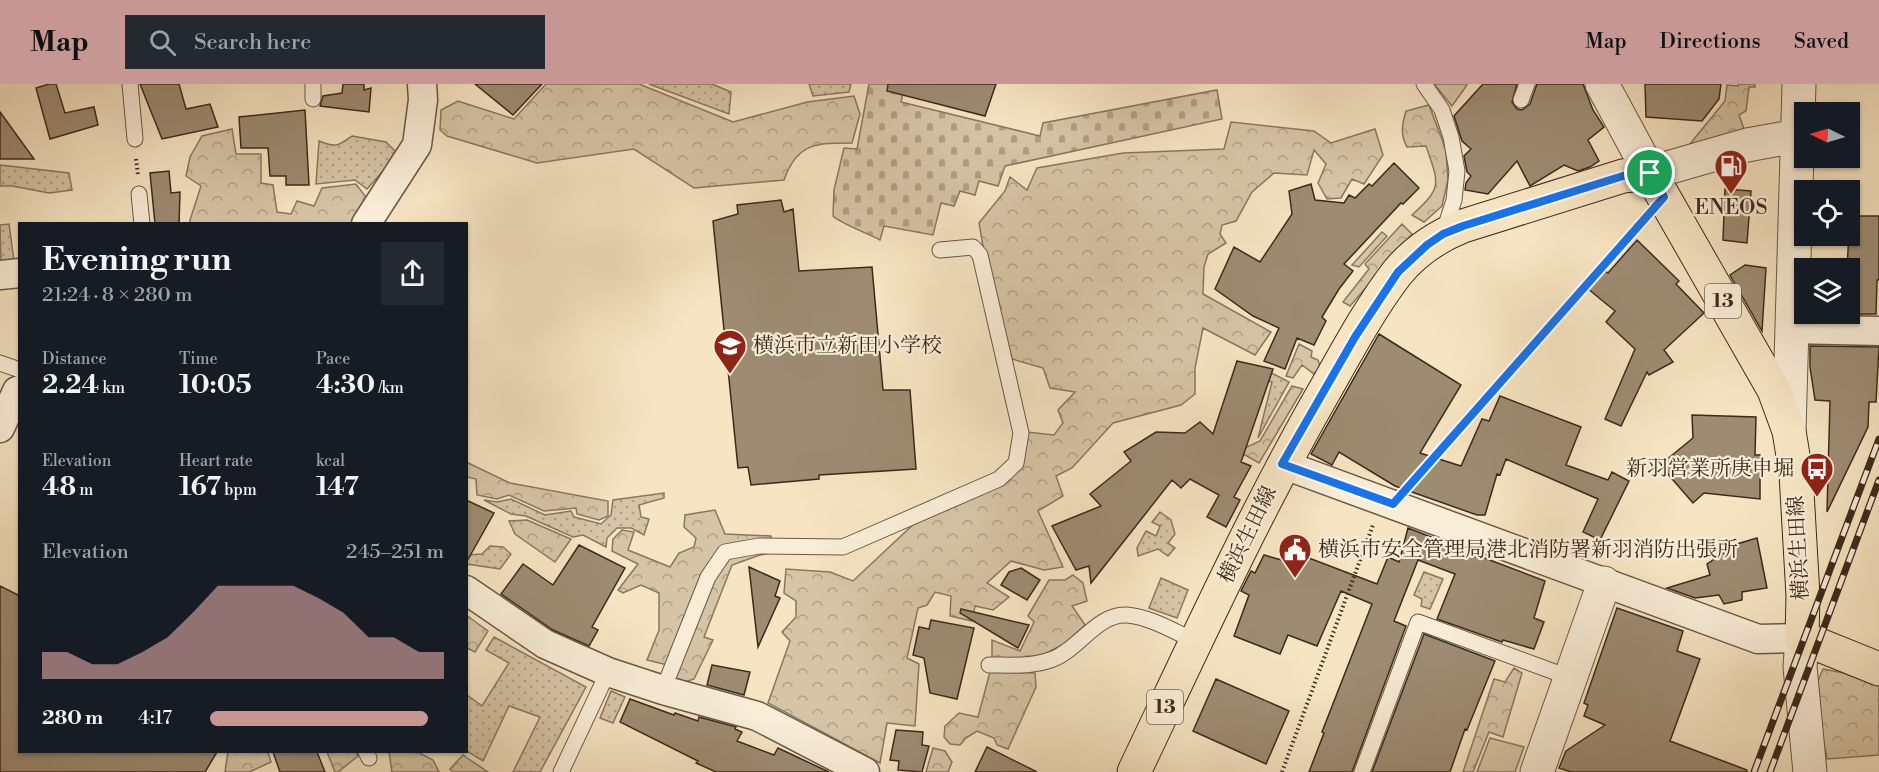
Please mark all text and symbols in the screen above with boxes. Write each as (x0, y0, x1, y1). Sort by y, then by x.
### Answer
search box (125, 15, 545, 69)
text: Map (30, 25, 89, 60)
icon: search (146, 26, 179, 59)
text: Search here (194, 29, 311, 56)
text: Map (1585, 29, 1627, 55)
text: Directions (1660, 29, 1761, 55)
text: Saved (1794, 29, 1849, 55)
north arrow (1794, 102, 1860, 168)
map controls (1794, 102, 1860, 324)
pin (1624, 147, 1675, 198)
fuel station icon: ENEOS (1713, 148, 1749, 195)
icon: arrive (1633, 156, 1666, 189)
button: locate (1794, 180, 1860, 246)
place label: ENEOS (1695, 195, 1767, 221)
text: Evening run (42, 240, 231, 281)
button: share (381, 242, 444, 305)
button: layers (1794, 258, 1860, 324)
text: 21:24 · 8 × 280 m (42, 283, 192, 308)
road number: 13 (1705, 284, 1741, 318)
school or university icon: 横浜市立新田小学校 (712, 328, 748, 375)
place label: 横浜市立新田小学校 (753, 333, 942, 359)
text: Distance (42, 349, 107, 369)
text: Time (179, 349, 218, 369)
text: Pace (316, 349, 350, 369)
text: 2.24 (42, 369, 99, 401)
text: 10:05 (179, 369, 252, 401)
text: 4:30 (316, 369, 375, 401)
text: km (99, 378, 125, 398)
text: /km (375, 378, 404, 398)
text: Elevation (42, 451, 111, 471)
text: Heart rate (179, 451, 253, 471)
text: kcal (316, 451, 345, 471)
bus stop icon: 新羽営業所庚申堀 (1799, 451, 1835, 498)
place label: 新羽営業所庚申堀 (1626, 456, 1794, 482)
text: 48 (42, 471, 76, 503)
text: 167 (179, 471, 221, 503)
text: 147 (316, 471, 359, 503)
text: m (76, 480, 93, 500)
text: bpm (221, 480, 257, 500)
street label: 横浜生田線 (1213, 482, 1283, 588)
street label: 横浜生田線 (1783, 495, 1815, 601)
public building icon: 横浜市安全管理局港北消防署新羽消防出張所 (1277, 532, 1313, 579)
place label: 横浜市安全管理局港北消防署新羽消防出張所 (1318, 537, 1738, 563)
text: Elevation (42, 540, 129, 565)
text: 245–251 m (346, 540, 444, 565)
road number: 13 (1147, 690, 1183, 724)
text: 280 m (42, 706, 103, 731)
text: 4:17 (138, 706, 172, 731)

